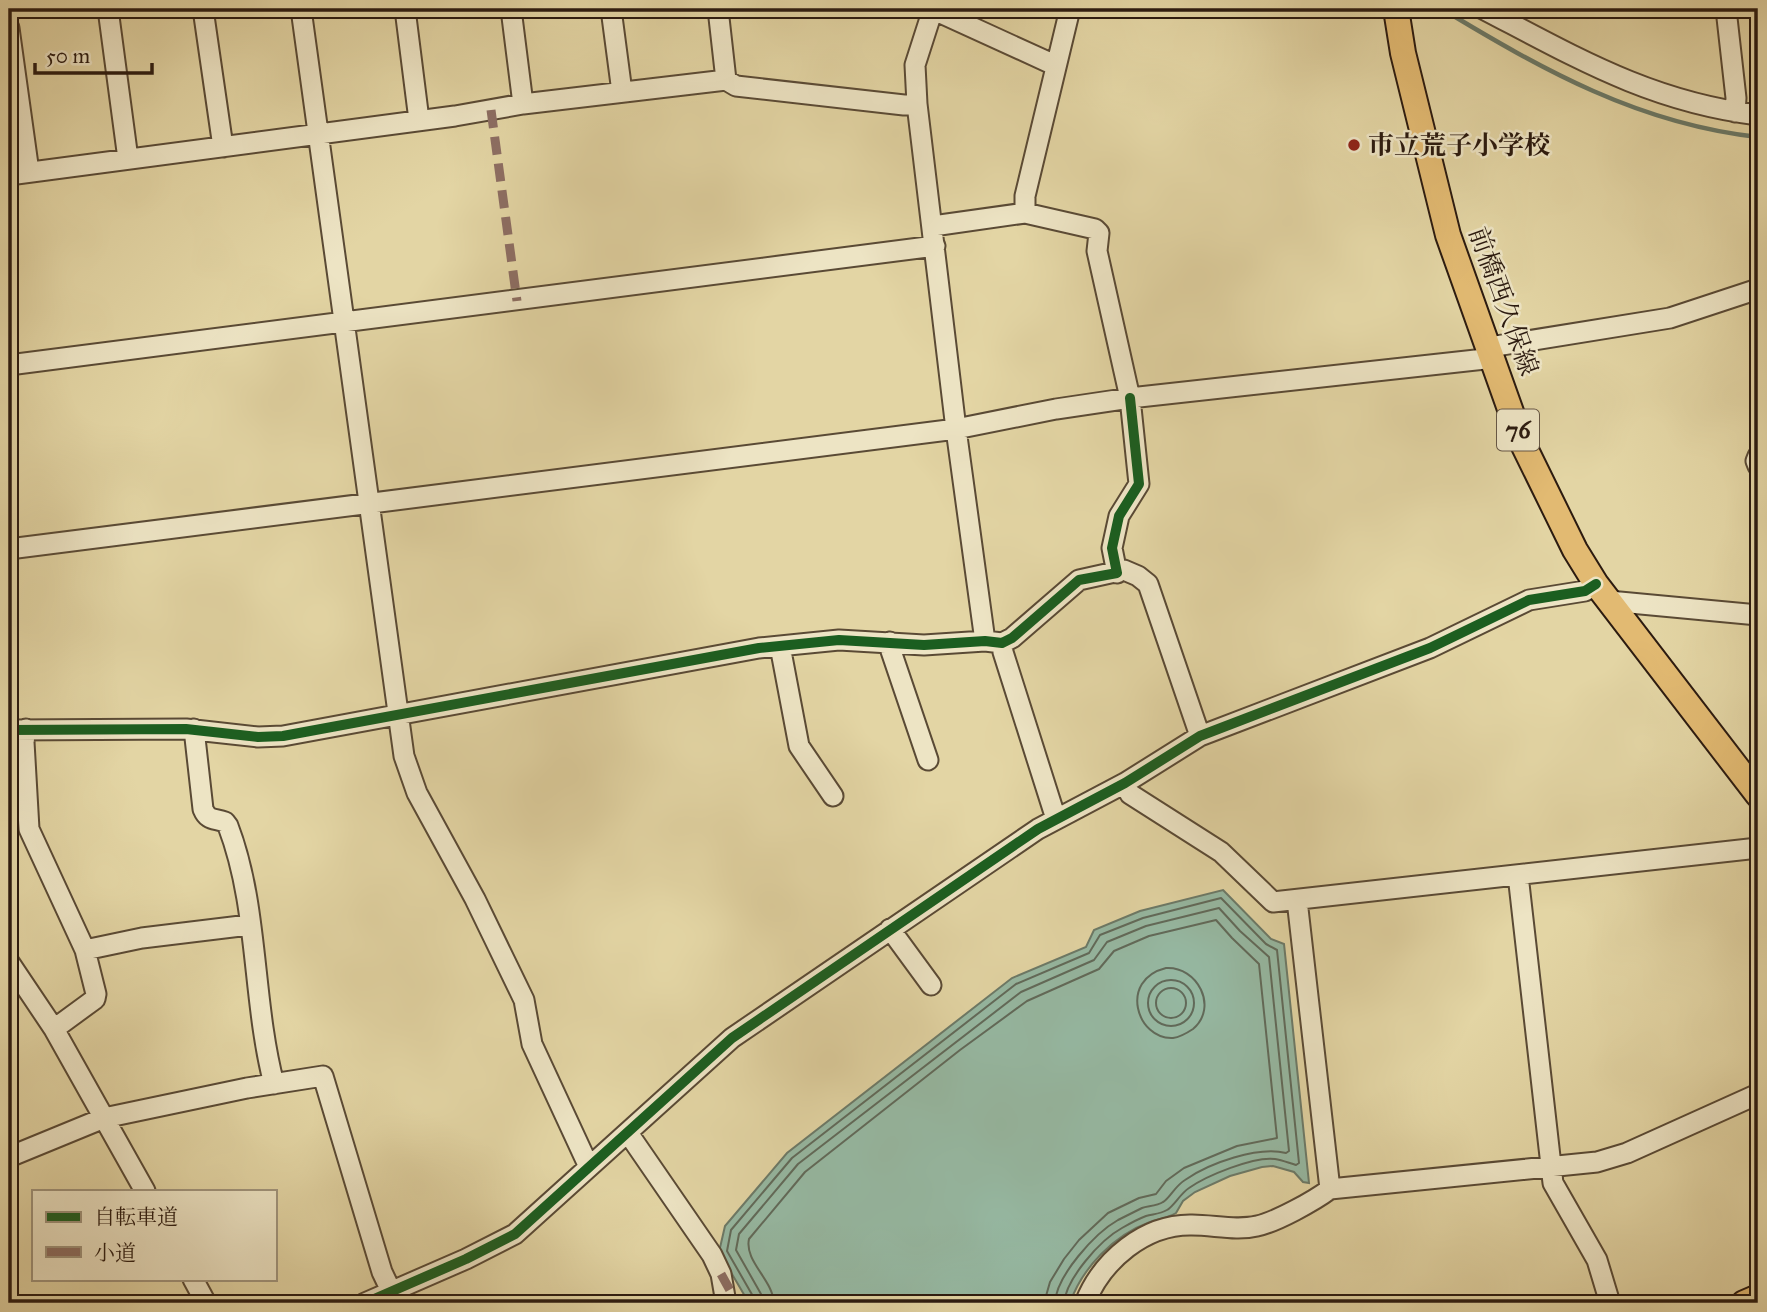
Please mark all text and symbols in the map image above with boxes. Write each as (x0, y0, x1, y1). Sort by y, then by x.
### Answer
scale bar (35, 32, 152, 76)
text: 50 m (46, 43, 91, 69)
place label: 市立荒子小学校 (1368, 129, 1550, 161)
marker: 市立荒子小学校 (1346, 137, 1362, 153)
street label: 前橋西久保線 (1462, 222, 1546, 380)
road number: 76 (1497, 410, 1539, 450)
legend (32, 1190, 276, 1280)
text: 自転車道 (94, 1204, 178, 1230)
text: 小道 (94, 1240, 136, 1266)

